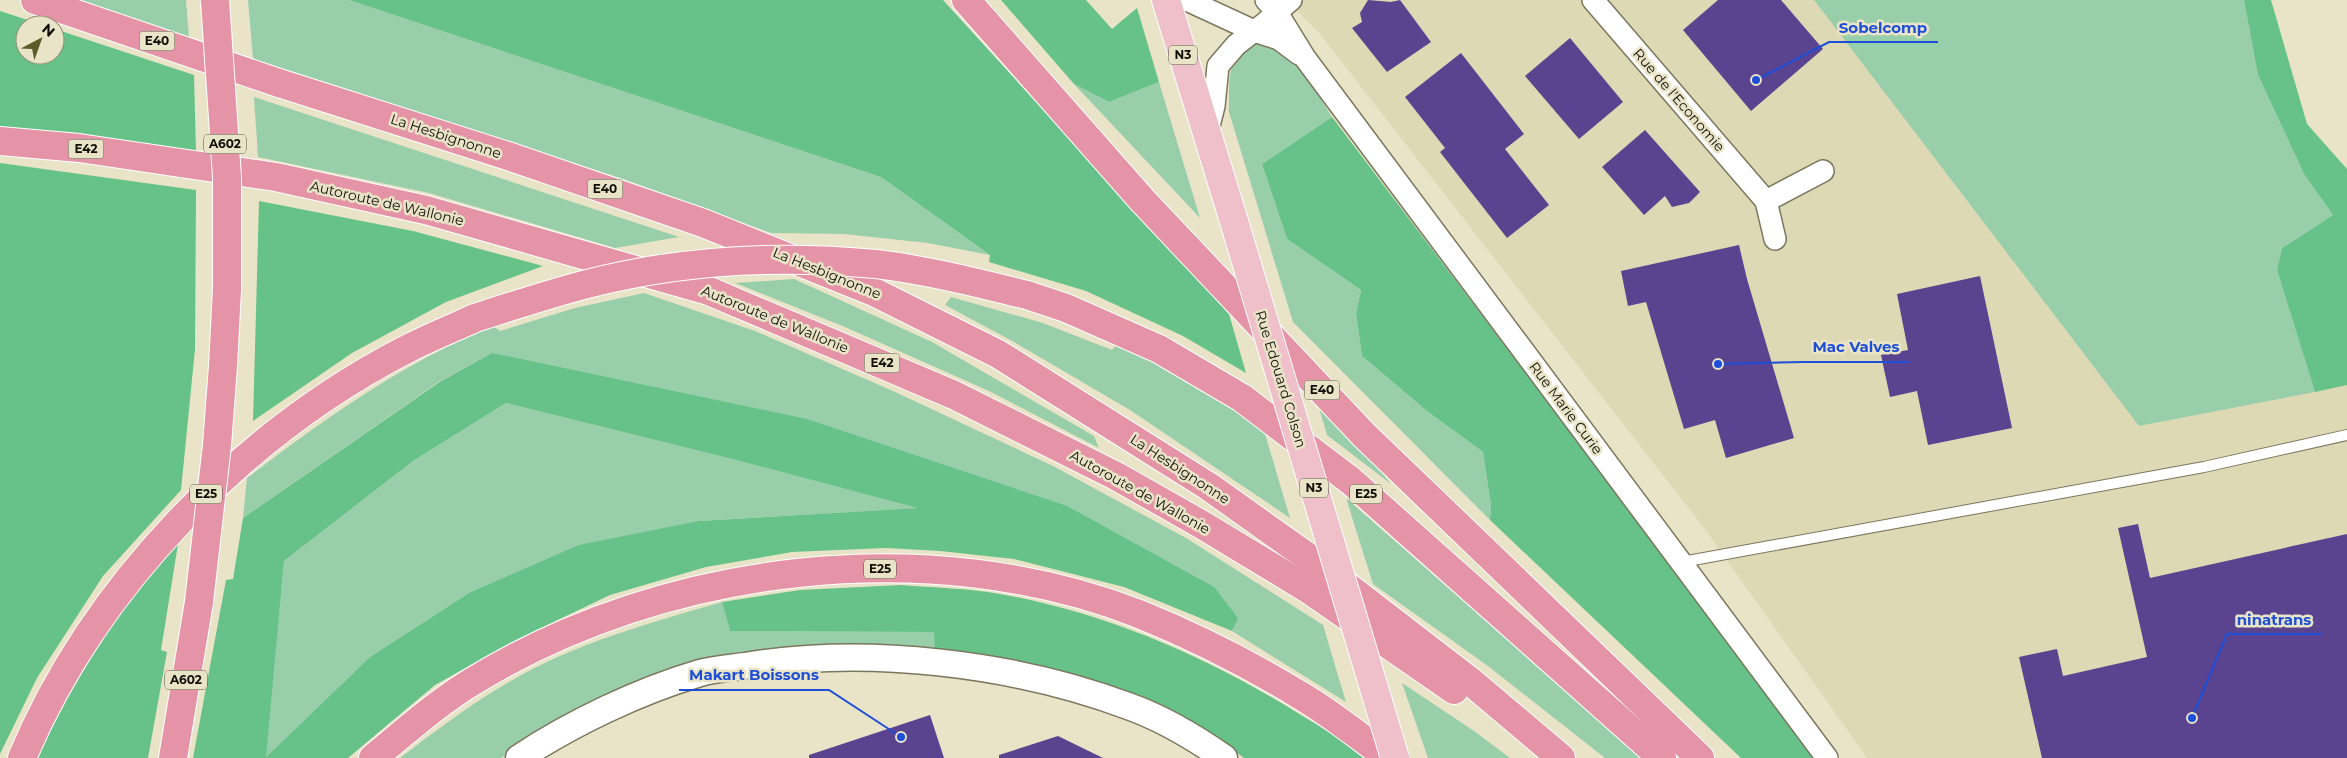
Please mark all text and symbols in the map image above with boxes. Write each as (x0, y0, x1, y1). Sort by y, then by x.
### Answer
callout: Sobelcomp (1829, 12, 1938, 42)
north arrow (15, 15, 65, 65)
text: Sobelcomp (1839, 18, 1927, 37)
text: N (38, 20, 59, 41)
road number: E40 (140, 31, 174, 50)
street label: Rue de l'Economie (1629, 45, 1729, 155)
road number: N3 (1169, 46, 1197, 64)
street label: La Hesbignonne (388, 110, 504, 162)
road number: A602 (204, 134, 246, 154)
road number: E42 (68, 140, 104, 158)
street label: Autoroute de Wallonie (308, 177, 466, 229)
road number: E40 (588, 180, 622, 198)
street label: La Hesbignonne (770, 243, 884, 303)
street label: Autoroute de Wallonie (699, 281, 851, 357)
street label: Rue Edouard Colson (1252, 308, 1310, 450)
callout: Mac Valves (1803, 332, 1910, 362)
text: Mac Valves (1812, 337, 1900, 356)
road number: E42 (864, 353, 900, 372)
street label: Rue Marie Curie (1525, 358, 1607, 458)
road number: E40 (1304, 380, 1340, 400)
street label: La Hesbignonne (1127, 430, 1233, 508)
street label: Autoroute de Wallonie (1067, 446, 1213, 538)
road number: N3 (1300, 478, 1328, 498)
road number: E25 (190, 484, 222, 504)
road number: E25 (1350, 484, 1382, 504)
road number: E25 (864, 560, 896, 578)
callout: ninatrans (2227, 604, 2321, 634)
text: ninatrans (2237, 610, 2311, 629)
callout: Makart Boissons (679, 660, 829, 690)
text: Makart Boissons (689, 665, 819, 684)
road number: A602 (165, 670, 207, 690)

